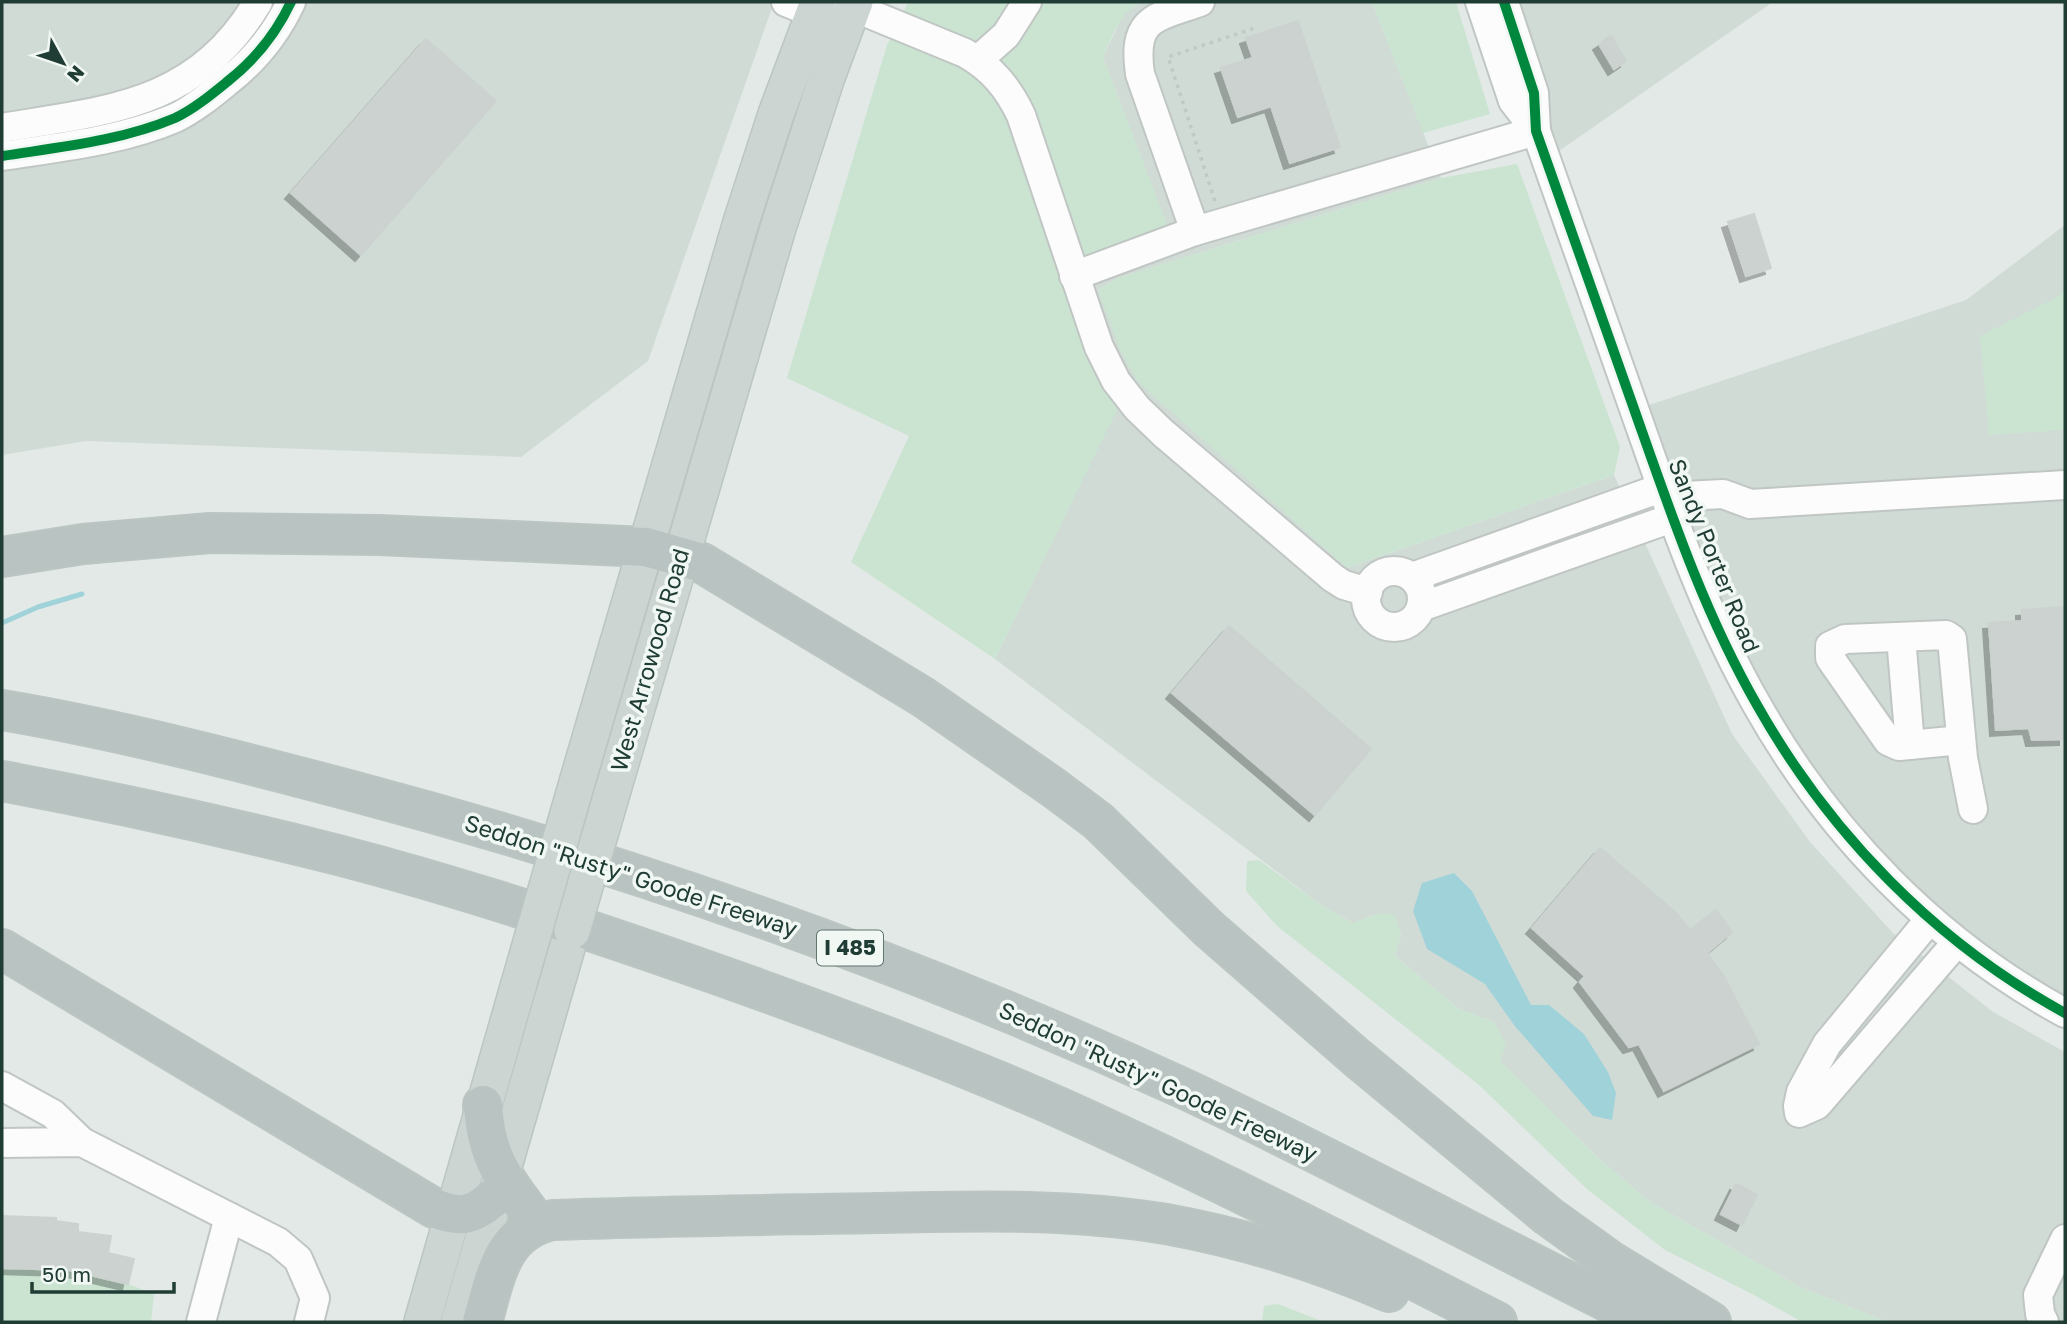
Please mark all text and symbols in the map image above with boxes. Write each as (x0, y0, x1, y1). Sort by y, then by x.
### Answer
north arrow (28, 28, 98, 98)
text: N (63, 61, 90, 87)
street label: Sandy Porter Road (1663, 455, 1767, 657)
street label: West Arrowood Road (604, 545, 694, 774)
street label: Seddon "Rusty" Goode Freeway (461, 808, 801, 942)
road number: I 485 (817, 930, 883, 965)
street label: Seddon "Rusty" Goode Freeway (995, 995, 1322, 1167)
scale bar (32, 1250, 173, 1294)
text: 50 m (42, 1261, 91, 1287)

